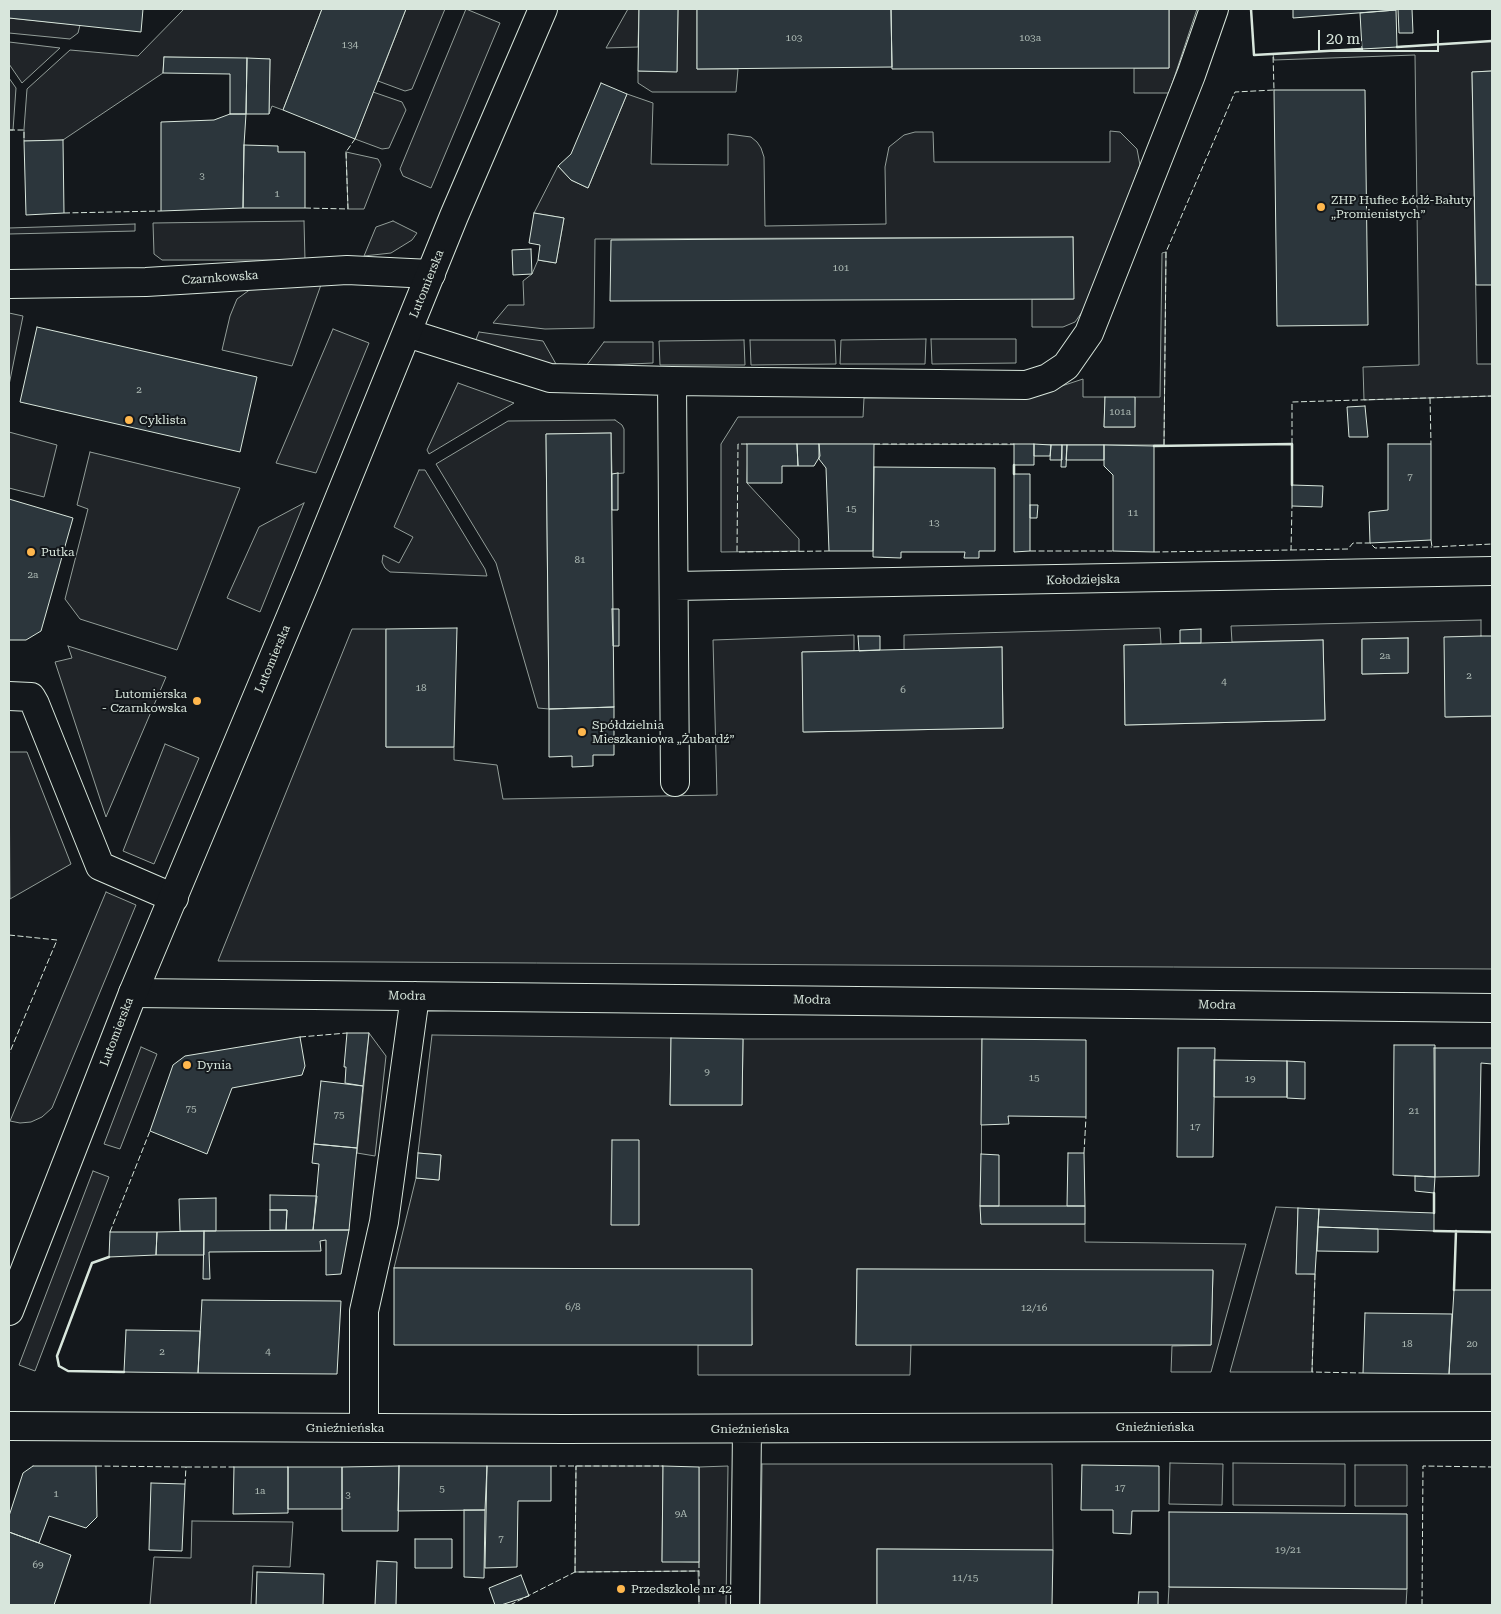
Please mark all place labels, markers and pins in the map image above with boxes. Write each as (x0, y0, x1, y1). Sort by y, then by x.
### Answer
place label: ZHP Hufiec Łódź-Bałuty „Promienistych” (1331, 193, 1472, 221)
marker: ZHP Hufiec Łódź-Bałuty „Promienistych” (1315, 201, 1327, 213)
place label: Cyklista (139, 413, 186, 427)
marker: Cyklista (123, 414, 135, 426)
place label: Putka (41, 545, 75, 559)
marker: Putka (25, 546, 37, 558)
place label: Lutomierska - Czarnkowska (102, 687, 187, 715)
marker: Lutomierska - Czarnkowska (191, 695, 203, 707)
place label: Spółdzielnia Mieszkaniowa „Żubardź” (592, 718, 734, 746)
marker: Spółdzielnia Mieszkaniowa „Żubardź” (576, 726, 588, 738)
place label: Dynia (197, 1058, 231, 1072)
marker: Dynia (181, 1059, 193, 1071)
place label: Przedszkole nr 42 (631, 1582, 732, 1596)
marker: Przedszkole nr 42 (615, 1583, 627, 1595)

